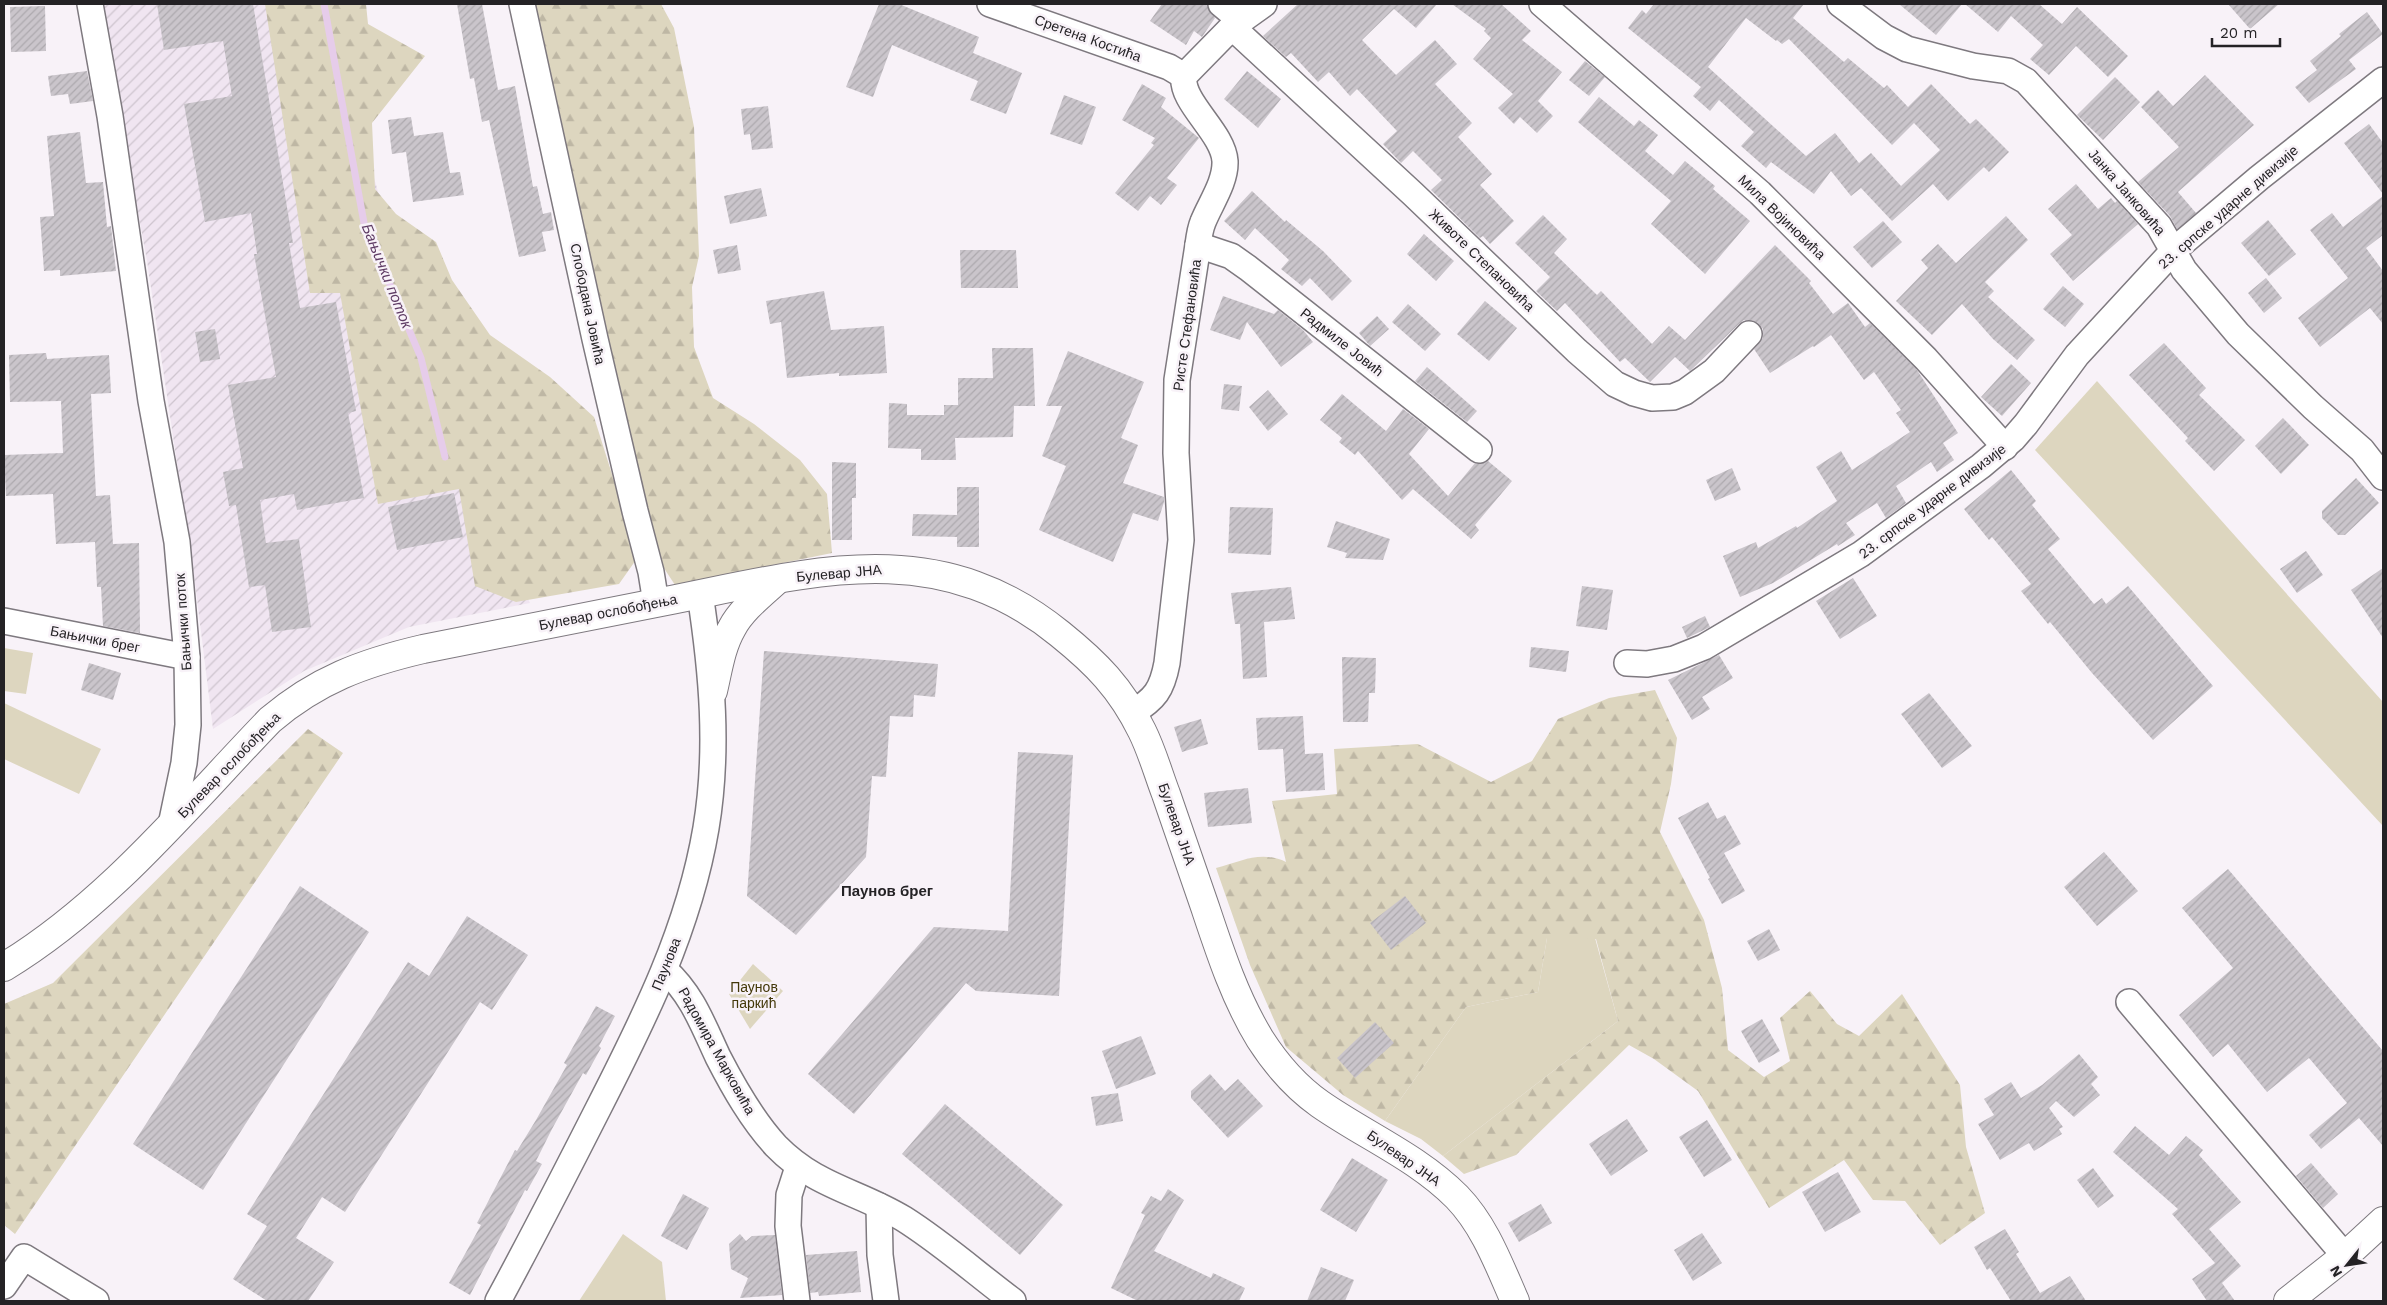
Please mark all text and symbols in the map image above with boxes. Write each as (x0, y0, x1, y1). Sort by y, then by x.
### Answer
street label: Сретена Костића (1033, 11, 1144, 65)
scale bar (2212, 15, 2280, 47)
text: 20 m (2220, 24, 2258, 42)
street label: 23. српске ударне дивизије (2155, 142, 2301, 272)
street label: Јанка Јанковића (2085, 146, 2169, 239)
street label: Мила Војиновића (1735, 171, 1829, 263)
street label: Животе Степановића (1426, 206, 1538, 315)
water label: Бањички поток (358, 221, 417, 332)
street label: Слободана Јовића (567, 242, 609, 366)
street label: Ристе Стефановића (1170, 258, 1204, 392)
street label: Радмиле Јовић (1297, 305, 1387, 379)
street label: 23. српске ударне дивизије (1855, 440, 2009, 562)
street label: Булевар ЈНА (796, 561, 883, 585)
street label: Бањички поток (172, 572, 194, 671)
street label: Булевар ослобођења (537, 591, 679, 633)
street label: Бањички брег (49, 622, 141, 656)
street label: Булевар ослобођења (174, 709, 284, 821)
street label: Булевар ЈНА (1156, 781, 1199, 868)
district label: Паунов брег (841, 882, 933, 900)
street label: Паунова (648, 935, 684, 993)
park label: Паунов паркић (730, 979, 778, 1011)
street label: Радомира Марковића (675, 985, 759, 1117)
street label: Булевар ЈНА (1364, 1127, 1444, 1189)
north arrow (2322, 1240, 2372, 1290)
text: N (2326, 1263, 2345, 1280)

